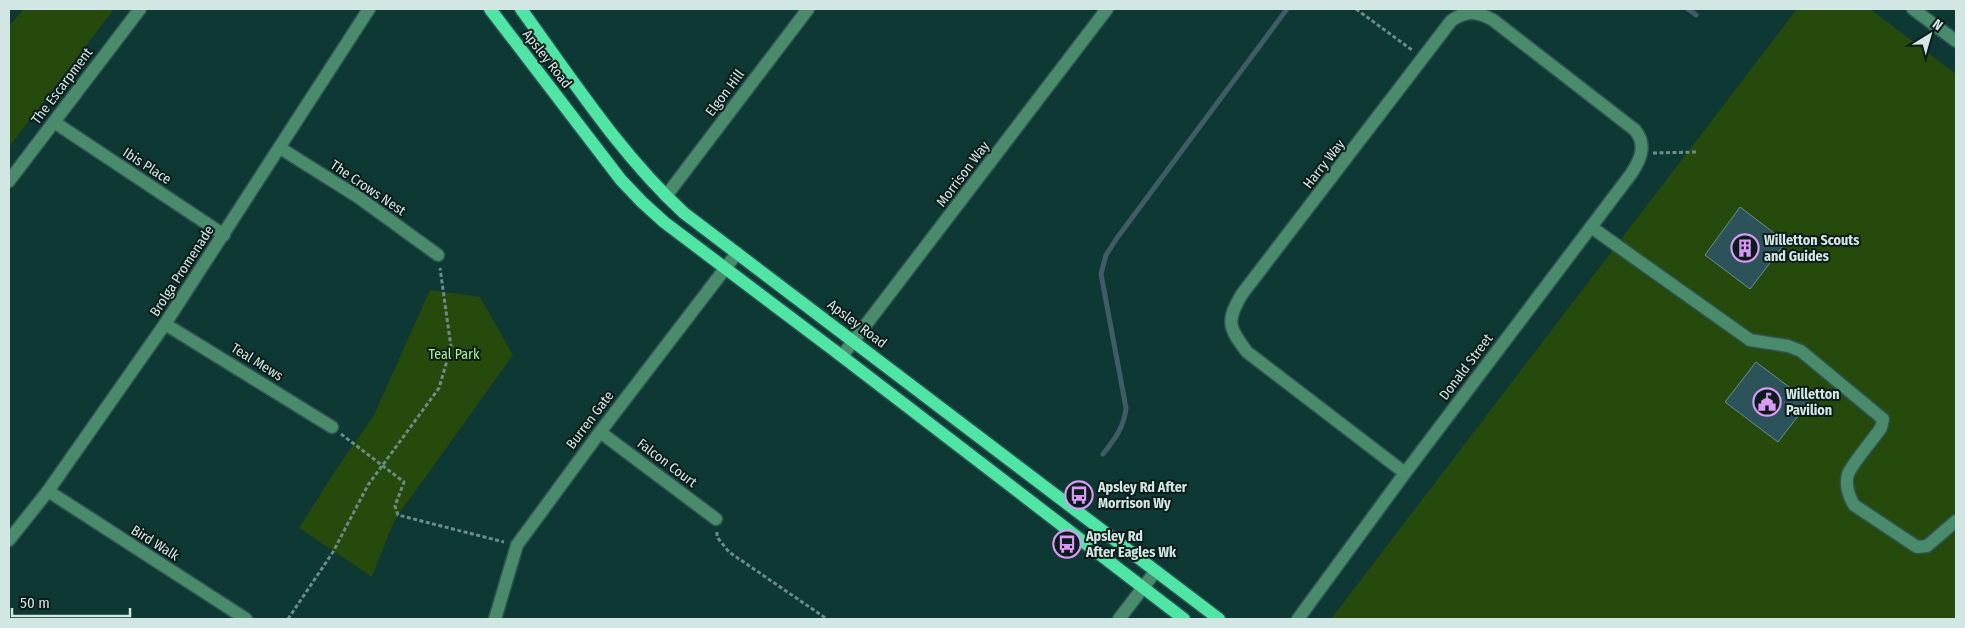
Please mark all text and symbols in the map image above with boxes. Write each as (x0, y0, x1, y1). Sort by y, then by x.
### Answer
north arrow (1905, 10, 1955, 60)
text: N (1929, 16, 1946, 34)
street label: Apsley Road (519, 26, 575, 92)
street label: The Escarpment (28, 44, 96, 128)
street label: Elgon Hill (702, 66, 748, 120)
street label: Harry Way (1300, 135, 1349, 192)
street label: Morrison Way (933, 137, 994, 210)
street label: Ibis Place (120, 144, 174, 188)
street label: The Crows Nest (327, 157, 409, 220)
street label: Brolga Promenade (146, 222, 218, 320)
place label: Willetton Scouts and Guides (1764, 232, 1859, 265)
building icon: Willetton Scouts and Guides (1730, 233, 1760, 263)
street label: Apsley Road (824, 296, 890, 352)
street label: Donald Street (1436, 330, 1497, 403)
street label: Teal Mews (228, 339, 286, 385)
park label: Teal Park (428, 346, 480, 363)
place label: Willetton Pavilion (1786, 386, 1840, 419)
public building icon: Willetton Pavilion (1752, 387, 1782, 417)
street label: Burren Gate (563, 388, 617, 452)
street label: Falcon Court (634, 435, 701, 491)
place label: Apsley Rd After Morrison Wy (1097, 479, 1188, 512)
bus stop icon: Apsley Rd After Morrison Wy (1064, 480, 1094, 510)
street label: Bird Walk (128, 522, 183, 565)
place label: Apsley Rd After Eagles Wk (1085, 528, 1177, 561)
bus stop icon: Apsley Rd After Eagles Wk (1052, 529, 1082, 559)
scale bar (12, 586, 130, 618)
text: 50 m (20, 594, 50, 612)

